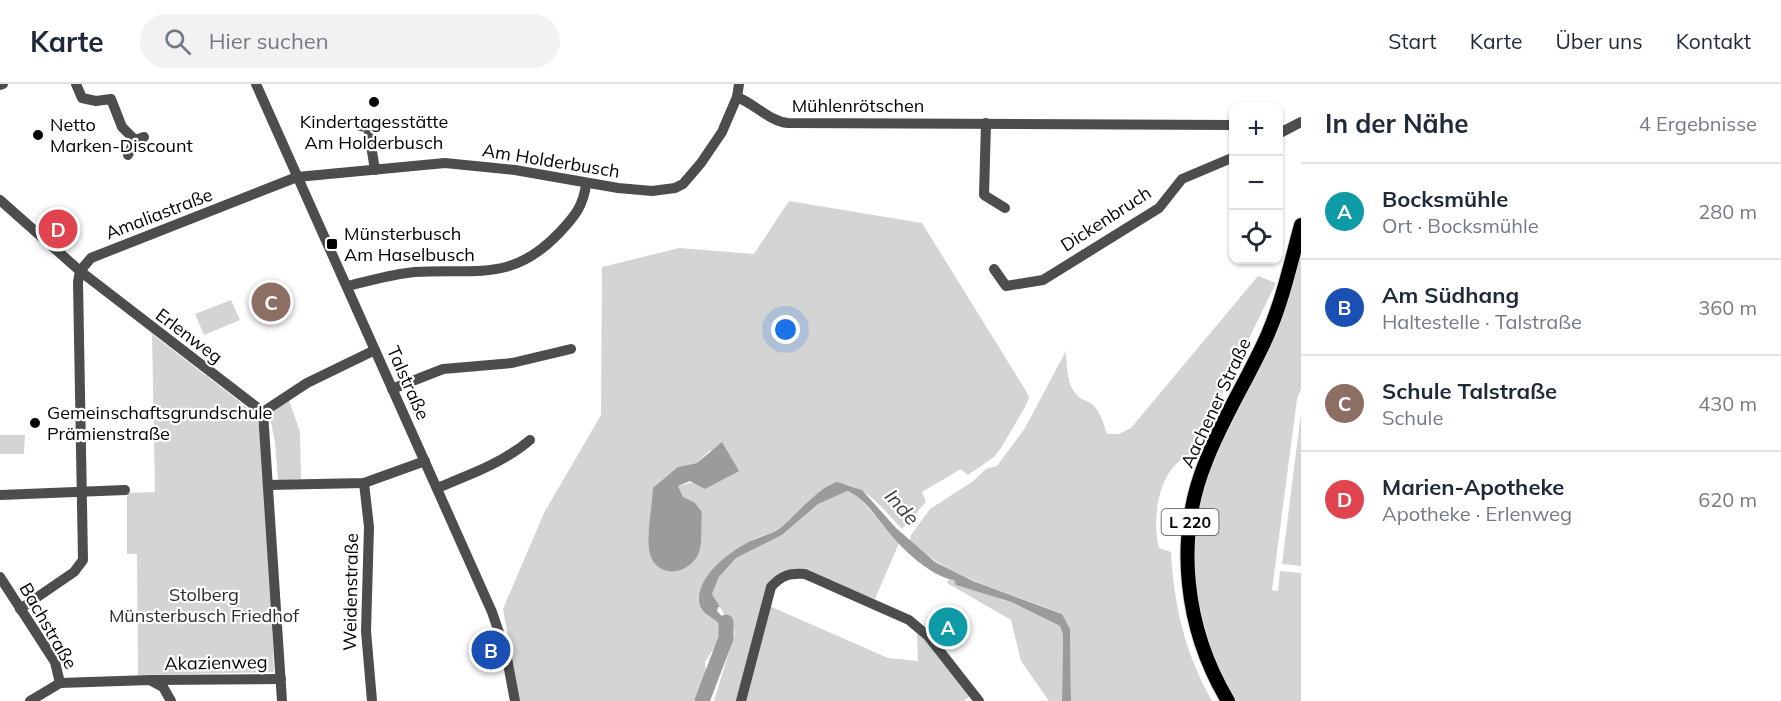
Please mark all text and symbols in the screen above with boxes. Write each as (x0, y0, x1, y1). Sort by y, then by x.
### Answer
search box (140, 14, 560, 68)
text: Karte (30, 24, 104, 59)
icon: search (161, 25, 194, 58)
text: Hier suchen (209, 27, 329, 55)
text: Start (1388, 28, 1437, 54)
text: Karte (1470, 28, 1522, 54)
text: Über uns (1555, 28, 1643, 54)
text: Kontakt (1676, 28, 1751, 54)
street label: Mühlenrötschen (792, 94, 924, 117)
marker: Kindertagesstätte Am Holderbusch (367, 95, 381, 109)
map controls (1229, 102, 1283, 264)
button: + (1229, 102, 1283, 156)
text: In der Nähe (1325, 107, 1469, 140)
place label: Kindertagesstätte Am Holderbusch (300, 110, 448, 154)
text: 4 Ergebnisse (1639, 111, 1757, 136)
place label: Netto Marken-Discount (50, 113, 193, 157)
marker: Netto Marken-Discount (31, 128, 45, 142)
street label: Am Holderbusch (481, 138, 621, 183)
button: − (1229, 156, 1283, 210)
street label: Dickenbruch (1056, 181, 1155, 256)
street label: Amaliastraße (102, 183, 216, 244)
text: Bocksmühle (1382, 185, 1508, 213)
text: A (1337, 199, 1352, 224)
text: 280 m (1698, 199, 1757, 224)
pin: D (38, 206, 78, 252)
button: locate (1229, 210, 1283, 264)
text: Ort · Bocksmühle (1382, 213, 1539, 238)
place label: Münsterbusch Am Haselbusch (344, 222, 475, 266)
marker: Münsterbusch Am Haselbusch (325, 237, 339, 251)
pin: C (252, 280, 290, 324)
text: Am Südhang (1382, 281, 1519, 309)
text: B (1338, 295, 1351, 320)
text: 360 m (1698, 295, 1757, 320)
street label: Erlenweg (151, 303, 227, 368)
text: Haltestelle · Talstraße (1382, 309, 1582, 334)
your location (771, 315, 800, 344)
street label: Aachener Straße (1175, 334, 1256, 471)
street label: Talstraße (382, 342, 435, 423)
text: Schule Talstraße (1382, 377, 1557, 405)
text: C (1338, 391, 1351, 416)
text: 430 m (1698, 391, 1757, 416)
place label: Gemeinschaftsgrundschule Prämienstraße (47, 401, 272, 445)
text: Schule (1382, 405, 1443, 430)
marker: Gemeinschaftsgrundschule Prämienstraße (28, 416, 42, 430)
text: Marien-Apotheke (1382, 473, 1564, 501)
water label: Inde (880, 484, 925, 530)
text: D (1337, 487, 1352, 512)
text: 620 m (1698, 487, 1757, 512)
text: Apotheke · Erlenweg (1382, 501, 1572, 526)
road number: L 220 (1162, 509, 1218, 535)
street label: Weidenstraße (338, 533, 363, 651)
street label: Bachstraße (14, 578, 82, 673)
park label: Stolberg Münsterbusch Friedhof (109, 583, 300, 627)
pin: A (928, 604, 968, 650)
pin: B (472, 628, 510, 672)
street label: Akazienweg (164, 650, 268, 675)

